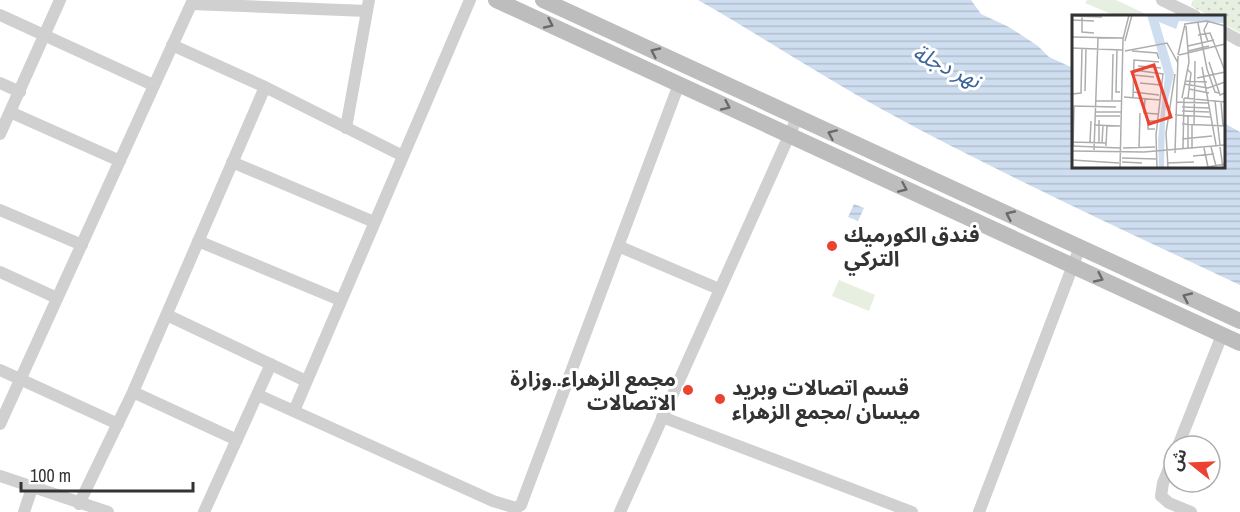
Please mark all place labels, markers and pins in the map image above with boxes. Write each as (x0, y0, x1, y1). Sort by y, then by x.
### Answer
place label: فندق الكورميك التركي (844, 220, 980, 275)
marker: فندق الكورميك التركي (825, 239, 839, 253)
place label: مجمع الزهراء..وزارة الاتصالات (510, 364, 676, 417)
place label: قسم اتصالات وبريد ميسان /مجمع الزهراء (732, 373, 920, 427)
marker: مجمع الزهراء..وزارة الاتصالات (681, 383, 695, 397)
marker: قسم اتصالات وبريد ميسان /مجمع الزهراء (713, 392, 727, 406)

